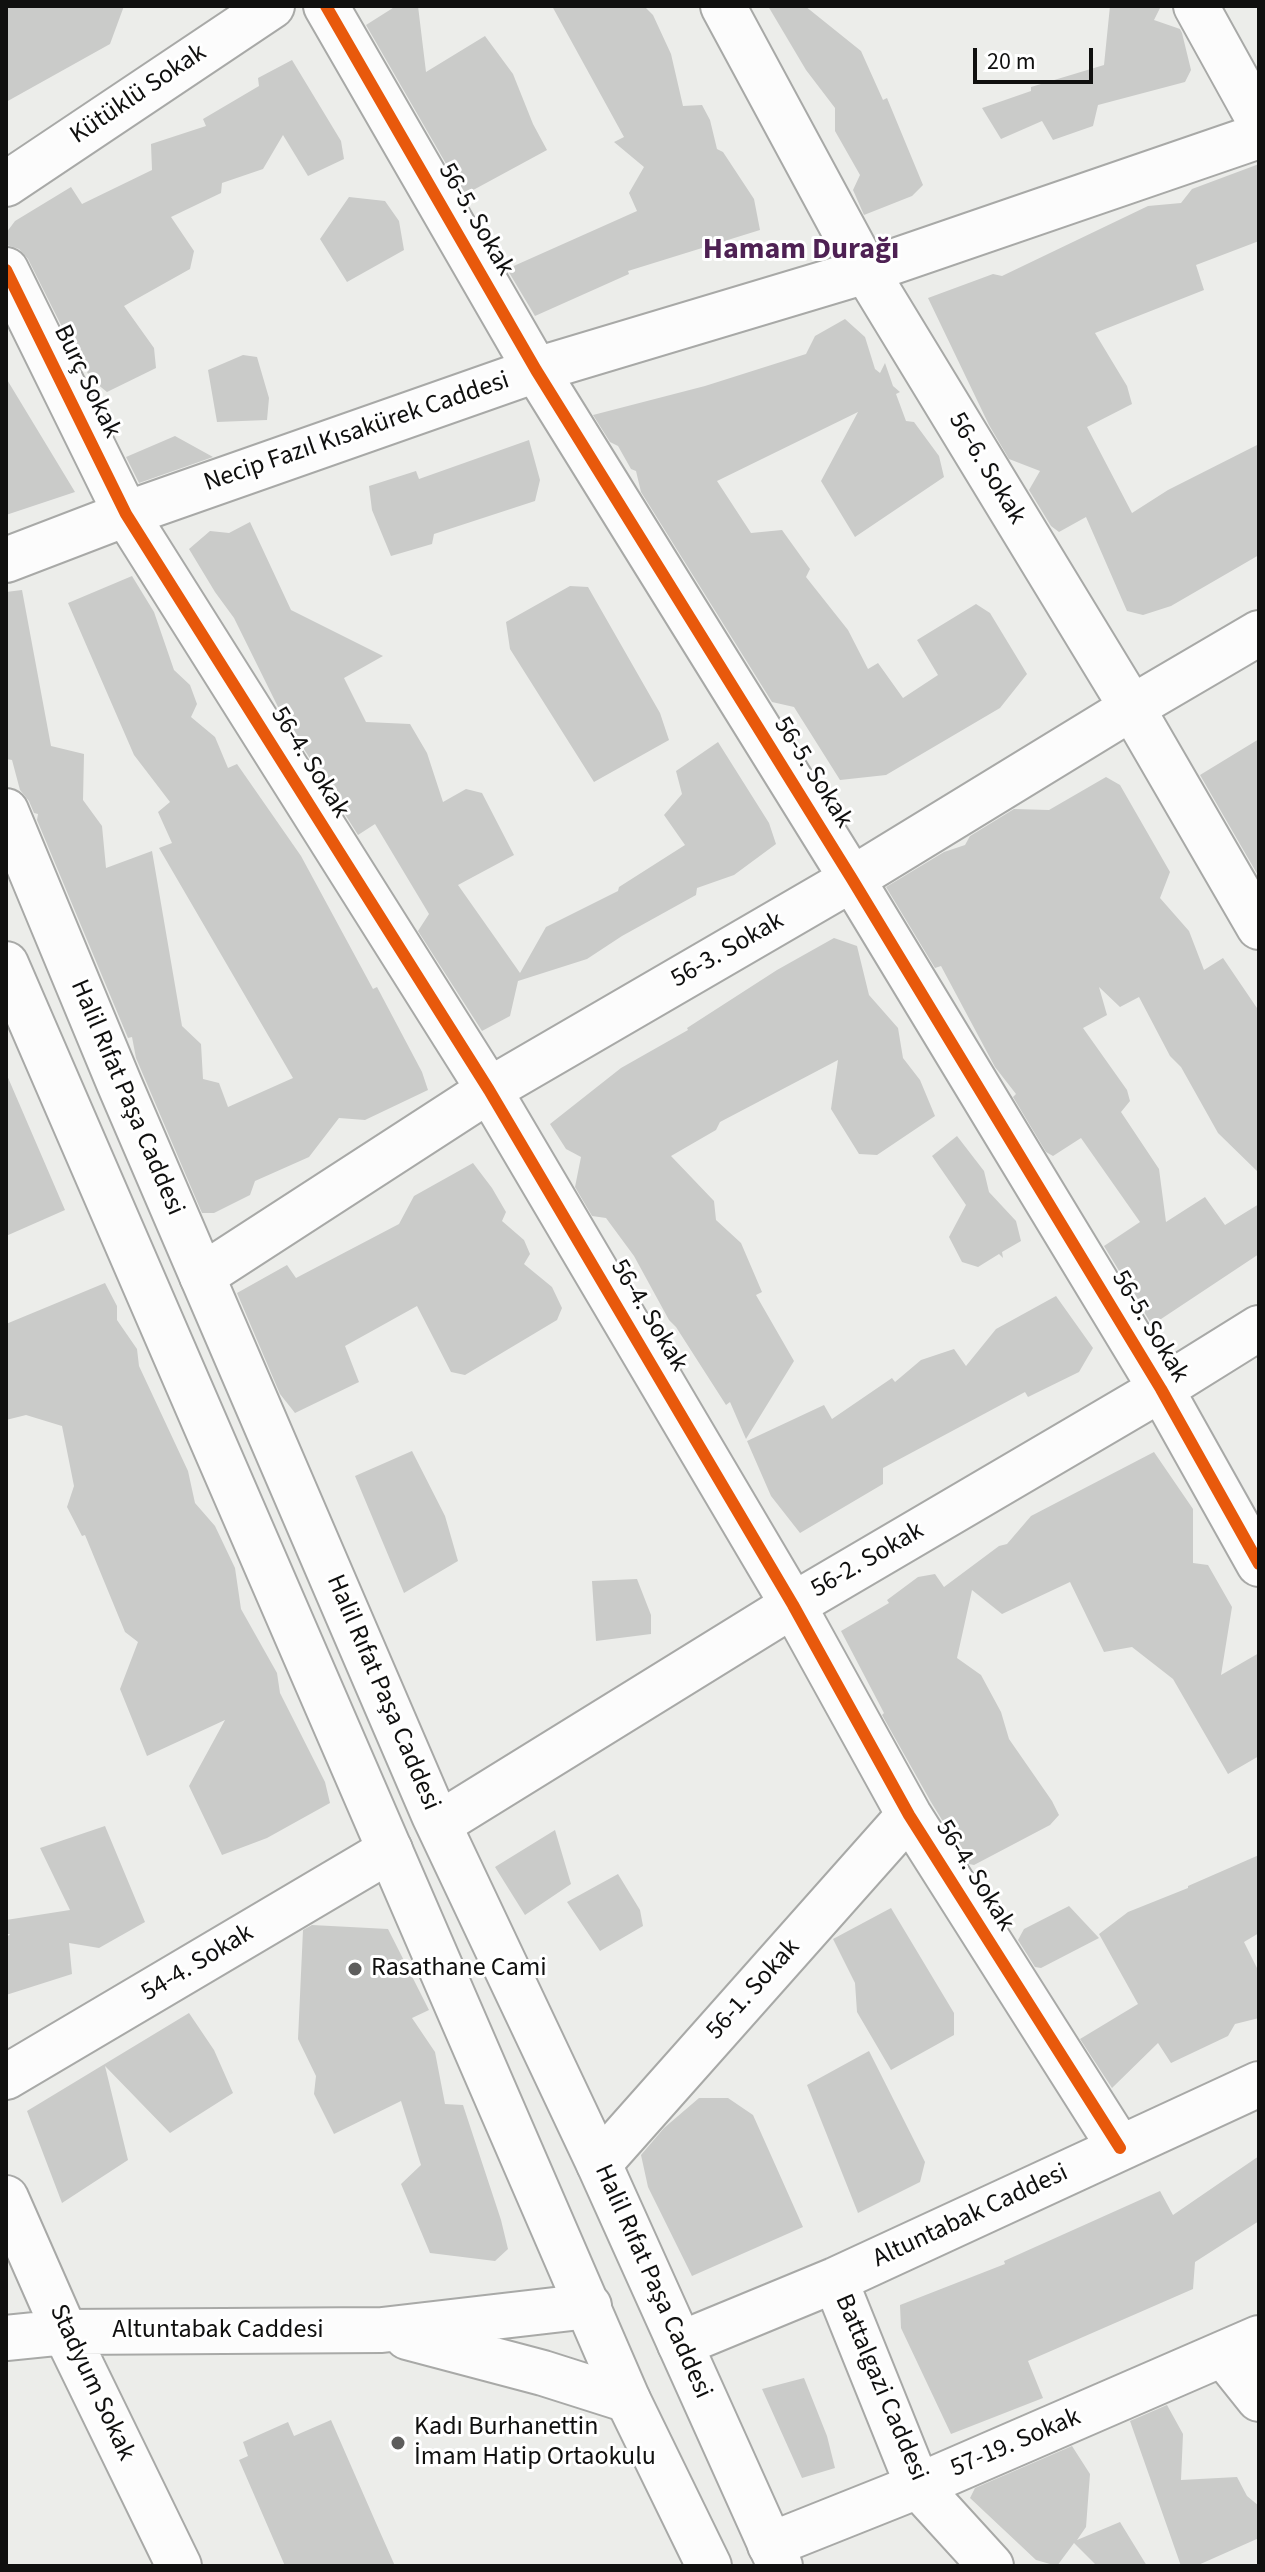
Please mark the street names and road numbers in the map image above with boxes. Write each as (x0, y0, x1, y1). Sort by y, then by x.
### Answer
street label: Kütüklü Sokak (65, 38, 213, 152)
street label: 56-5. Sokak (430, 158, 520, 282)
street label: Burç Sokak (45, 320, 127, 444)
street label: Necip Fazıl Kısakürek Caddesi (200, 366, 514, 500)
street label: 56-6. Sokak (940, 407, 1032, 531)
street label: 56-4. Sokak (263, 702, 355, 824)
street label: 56-5. Sokak (766, 712, 858, 834)
street label: 56-3. Sokak (666, 906, 790, 996)
street label: Halil Rıfat Paşa Caddesi (62, 976, 190, 1220)
street label: 56-4. Sokak (602, 1254, 694, 1378)
street label: 56-5. Sokak (1103, 1265, 1195, 1389)
street label: 56-2. Sokak (806, 1516, 930, 1606)
street label: Halil Rıfat Paşa Caddesi (318, 1571, 446, 1815)
street label: 56-4. Sokak (928, 1815, 1020, 1937)
street label: 54-4. Sokak (136, 1918, 260, 2010)
street label: 56-1. Sokak (701, 1933, 807, 2047)
street label: Altuntabak Caddesi (869, 2158, 1073, 2276)
street label: Halil Rıfat Paşa Caddesi (586, 2160, 718, 2404)
street label: Battalgazi Caddesi (827, 2290, 933, 2486)
street label: Stadyum Sokak (41, 2300, 141, 2466)
street label: Altuntabak Caddesi (112, 2315, 324, 2347)
street label: 57-19. Sokak (946, 2403, 1086, 2485)

